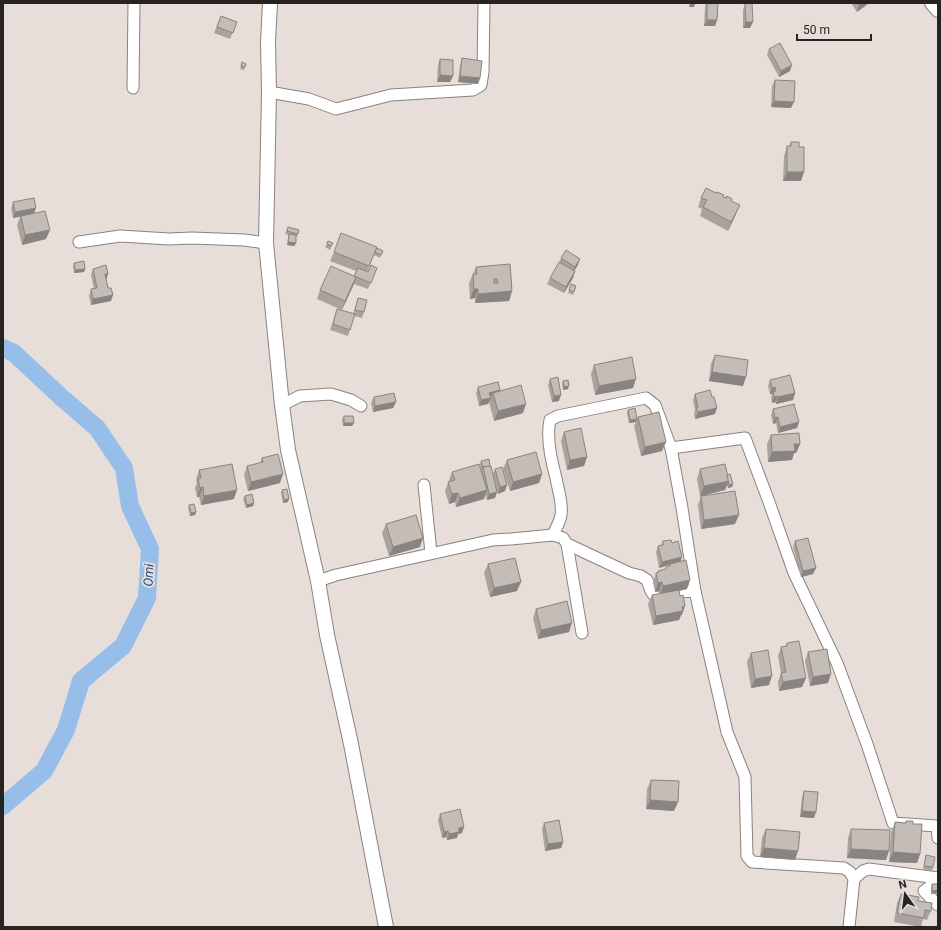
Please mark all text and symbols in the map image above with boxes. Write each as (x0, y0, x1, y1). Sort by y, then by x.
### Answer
scale bar (797, 16, 871, 42)
text: 50 m (803, 23, 830, 37)
water label: Omi (140, 562, 157, 587)
north arrow (885, 874, 925, 914)
text: N (897, 877, 908, 892)

